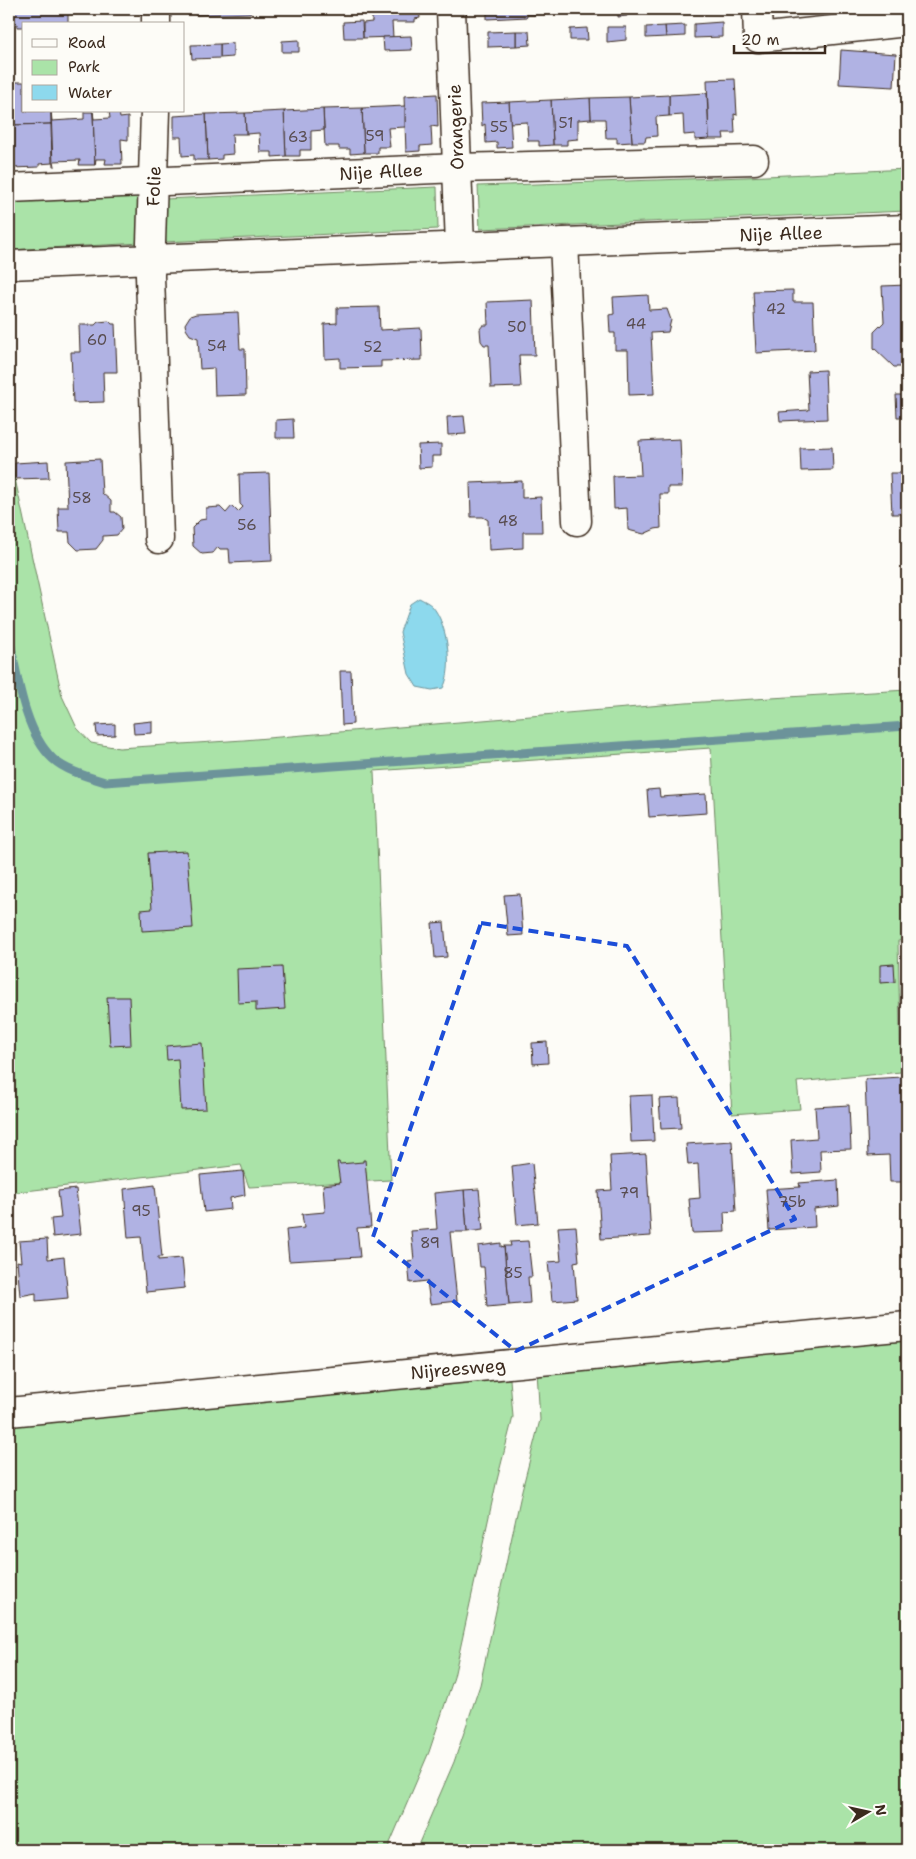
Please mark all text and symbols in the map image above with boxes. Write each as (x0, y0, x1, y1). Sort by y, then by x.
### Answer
legend (22, 22, 185, 112)
scale bar (734, 22, 825, 54)
text: 20 m (741, 30, 780, 50)
text: Road (68, 33, 106, 53)
text: Park (68, 57, 100, 77)
text: Water (68, 83, 112, 103)
street label: Orangerie (443, 84, 469, 170)
house number: 51 (559, 113, 573, 133)
house number: 55 (490, 117, 508, 137)
house number: 59 (366, 126, 384, 146)
house number: 63 (288, 127, 308, 147)
street label: Nije Allee (339, 158, 423, 186)
street label: Folie (141, 165, 167, 207)
street label: Nije Allee (739, 221, 823, 247)
house number: 42 (766, 299, 786, 319)
house number: 44 (626, 314, 646, 334)
house number: 50 (507, 317, 527, 337)
house number: 60 (87, 330, 107, 350)
house number: 54 (207, 336, 227, 356)
house number: 52 (364, 337, 382, 357)
house number: 58 (72, 488, 92, 508)
house number: 48 (498, 511, 518, 531)
house number: 56 (237, 515, 257, 535)
house number: 79 (619, 1183, 639, 1203)
house number: 75b (778, 1192, 806, 1212)
house number: 95 (131, 1201, 151, 1221)
house number: 89 (420, 1233, 440, 1253)
house number: 85 (503, 1263, 523, 1283)
street label: Nijreesweg (409, 1353, 507, 1385)
north arrow (844, 1786, 894, 1836)
text: N (871, 1803, 891, 1817)

